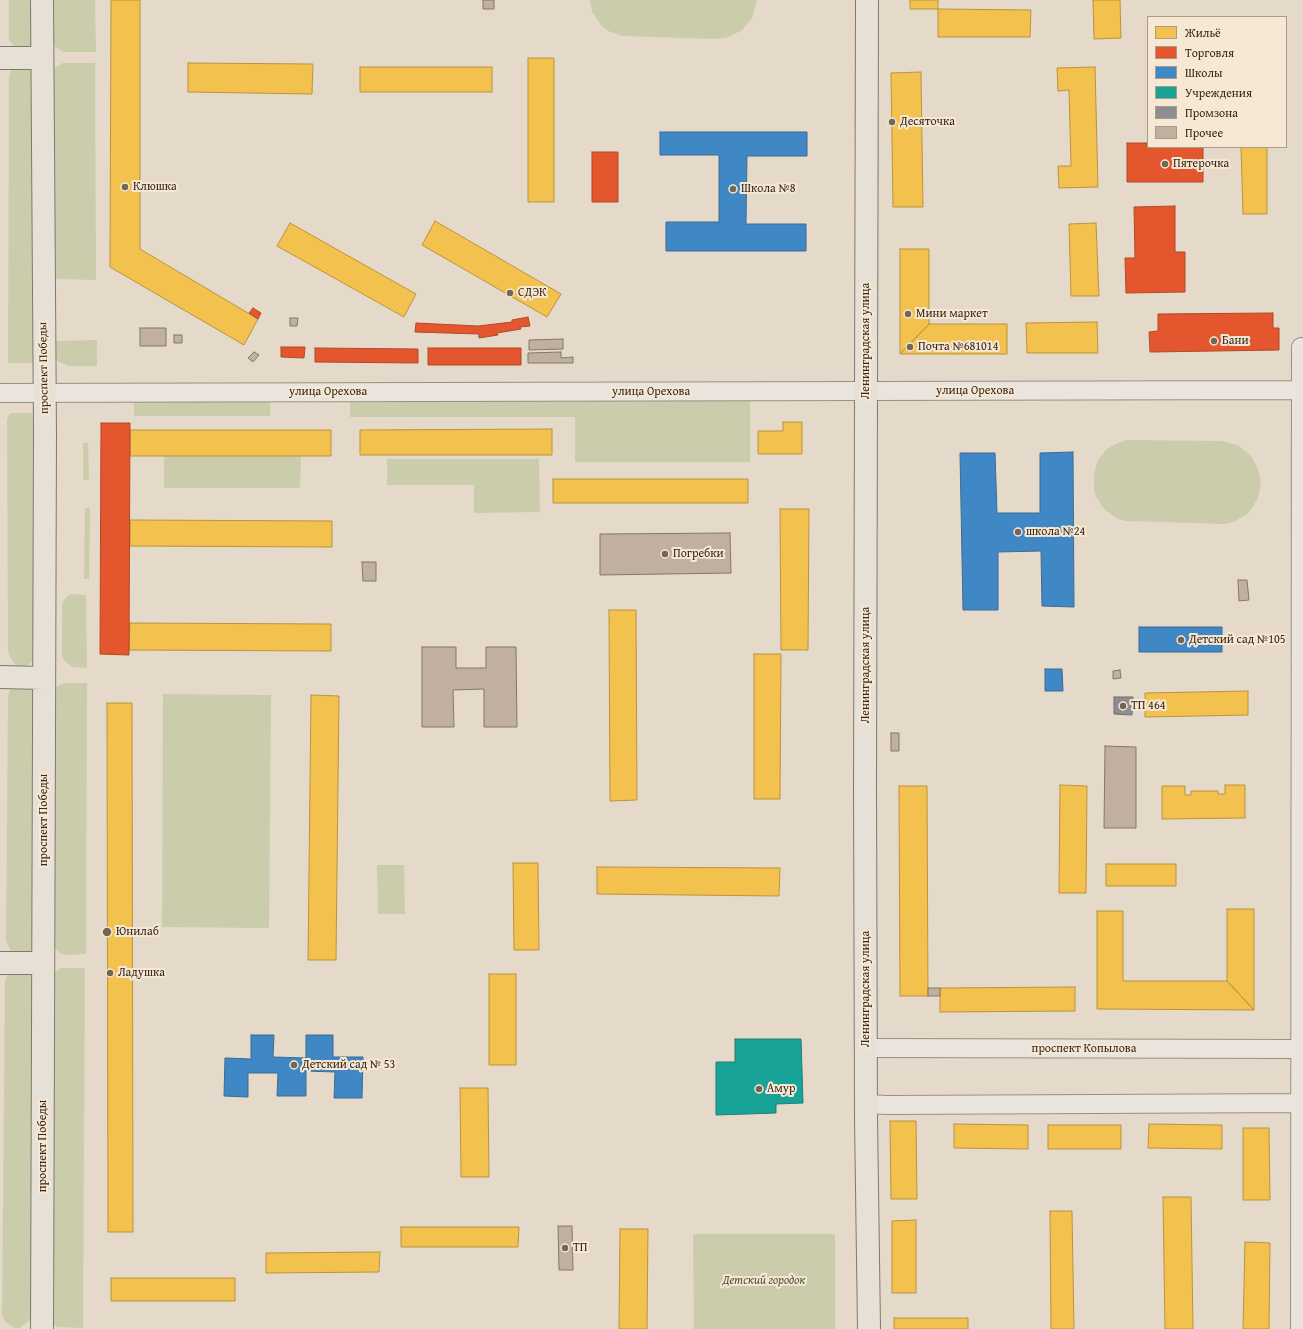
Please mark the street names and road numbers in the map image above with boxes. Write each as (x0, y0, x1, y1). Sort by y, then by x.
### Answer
street label: Ленинградская улица (859, 283, 873, 399)
street label: проспект Победы (36, 322, 52, 414)
street label: улица Орехова (936, 384, 1014, 398)
street label: улица Орехова (289, 385, 367, 399)
street label: улица Орехова (612, 385, 690, 399)
street label: Ленинградская улица (859, 607, 873, 723)
street label: проспект Победы (37, 774, 51, 866)
street label: Ленинградская улица (859, 931, 873, 1047)
street label: проспект Копылова (1032, 1042, 1136, 1056)
street label: проспект Победы (36, 1100, 50, 1192)

